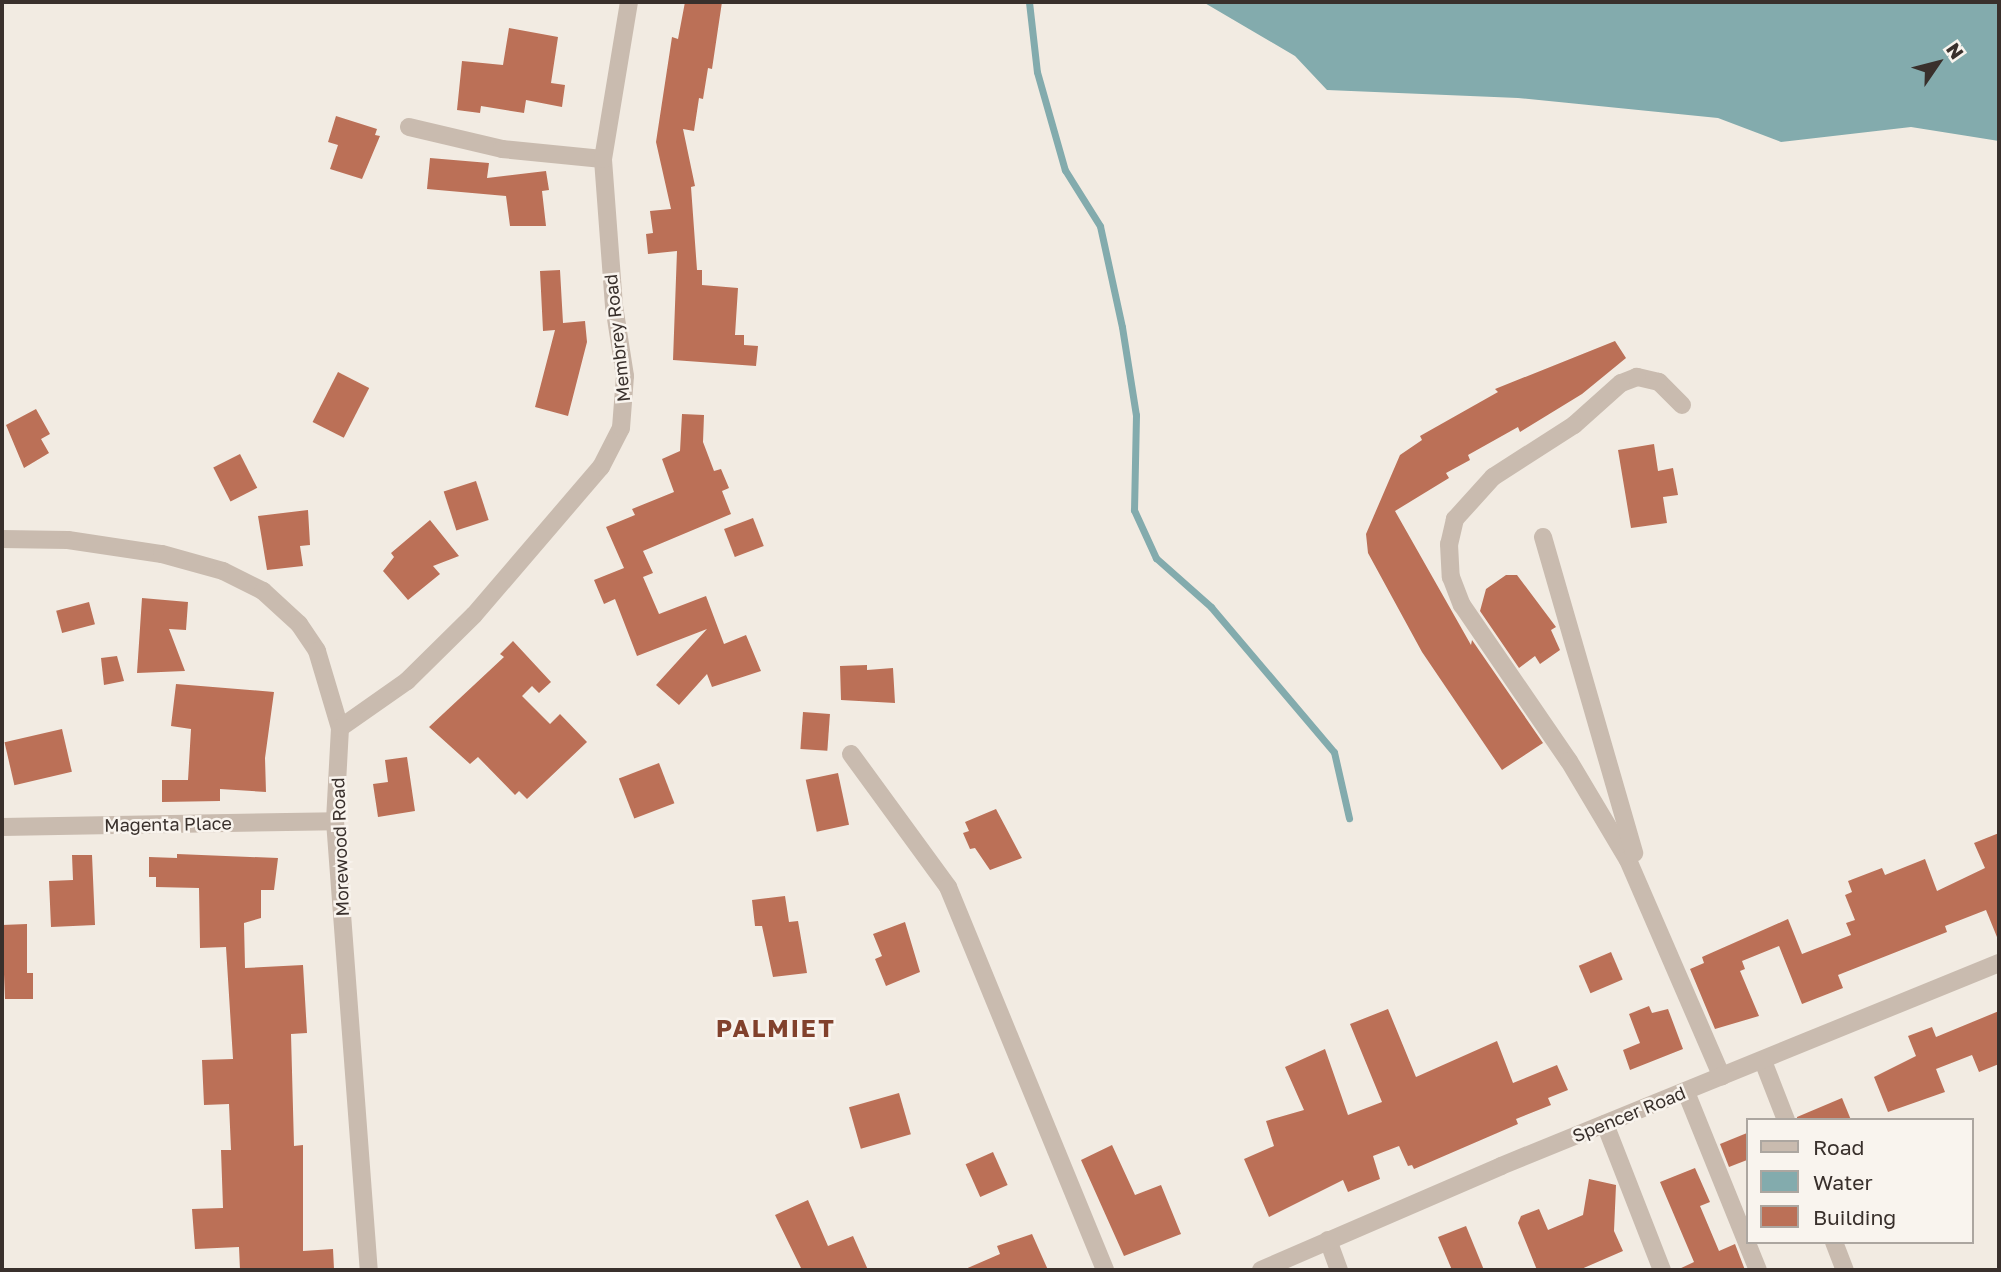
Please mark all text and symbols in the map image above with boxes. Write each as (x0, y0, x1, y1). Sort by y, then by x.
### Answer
north arrow (1903, 28, 1973, 98)
text: N (1942, 38, 1969, 63)
street label: Membrey Road (600, 273, 634, 403)
street label: Morewood Road (327, 777, 353, 917)
street label: Magenta Place (104, 812, 232, 836)
district label: PALMIET (717, 1014, 835, 1042)
street label: Spencer Road (1569, 1082, 1689, 1146)
legend (1745, 1118, 1973, 1244)
text: Road (1813, 1134, 1864, 1160)
text: Water (1813, 1169, 1873, 1195)
text: Building (1813, 1204, 1896, 1230)

